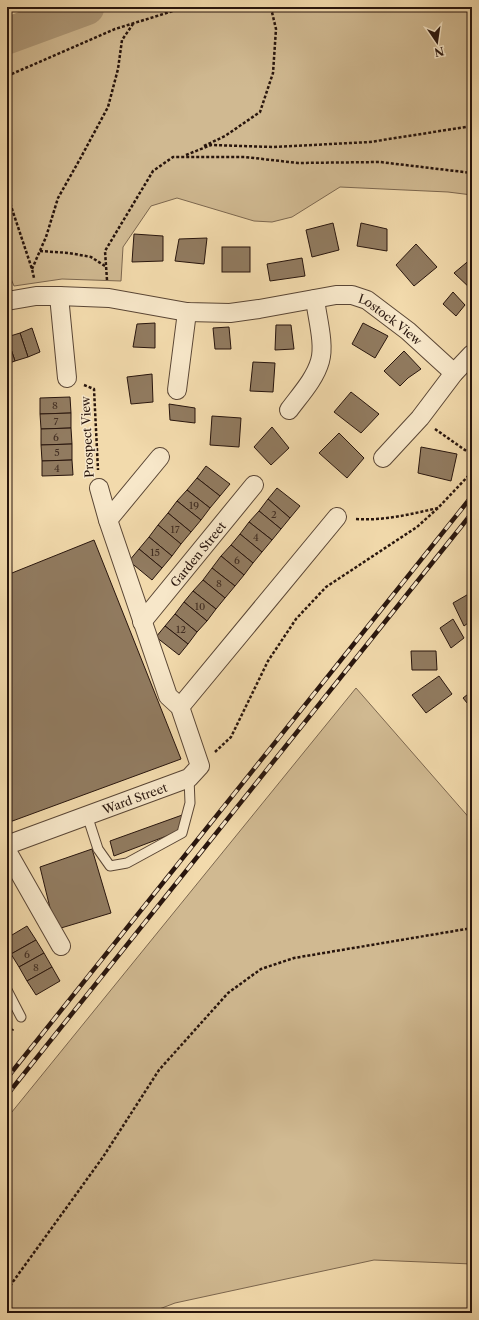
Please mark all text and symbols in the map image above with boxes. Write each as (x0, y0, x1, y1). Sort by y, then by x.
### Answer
north arrow (417, 22, 457, 62)
text: N (433, 44, 445, 60)
street label: Lostock View (357, 290, 426, 349)
street label: Prospect View (77, 395, 97, 478)
house number: 8 (52, 399, 58, 412)
house number: 7 (54, 415, 59, 428)
house number: 6 (53, 431, 59, 444)
house number: 5 (54, 446, 60, 459)
house number: 4 (54, 462, 60, 475)
house number: 19 (189, 499, 199, 512)
house number: 2 (271, 508, 277, 521)
street label: Garden Street (167, 518, 229, 589)
house number: 17 (170, 523, 180, 536)
house number: 4 (253, 531, 259, 544)
house number: 15 (150, 546, 160, 559)
house number: 6 (234, 554, 240, 567)
house number: 8 (216, 577, 222, 590)
house number: 10 (195, 600, 205, 613)
house number: 12 (176, 623, 186, 636)
street label: Ward Street (99, 779, 170, 817)
house number: 6 (24, 948, 30, 961)
house number: 8 (33, 961, 39, 974)

